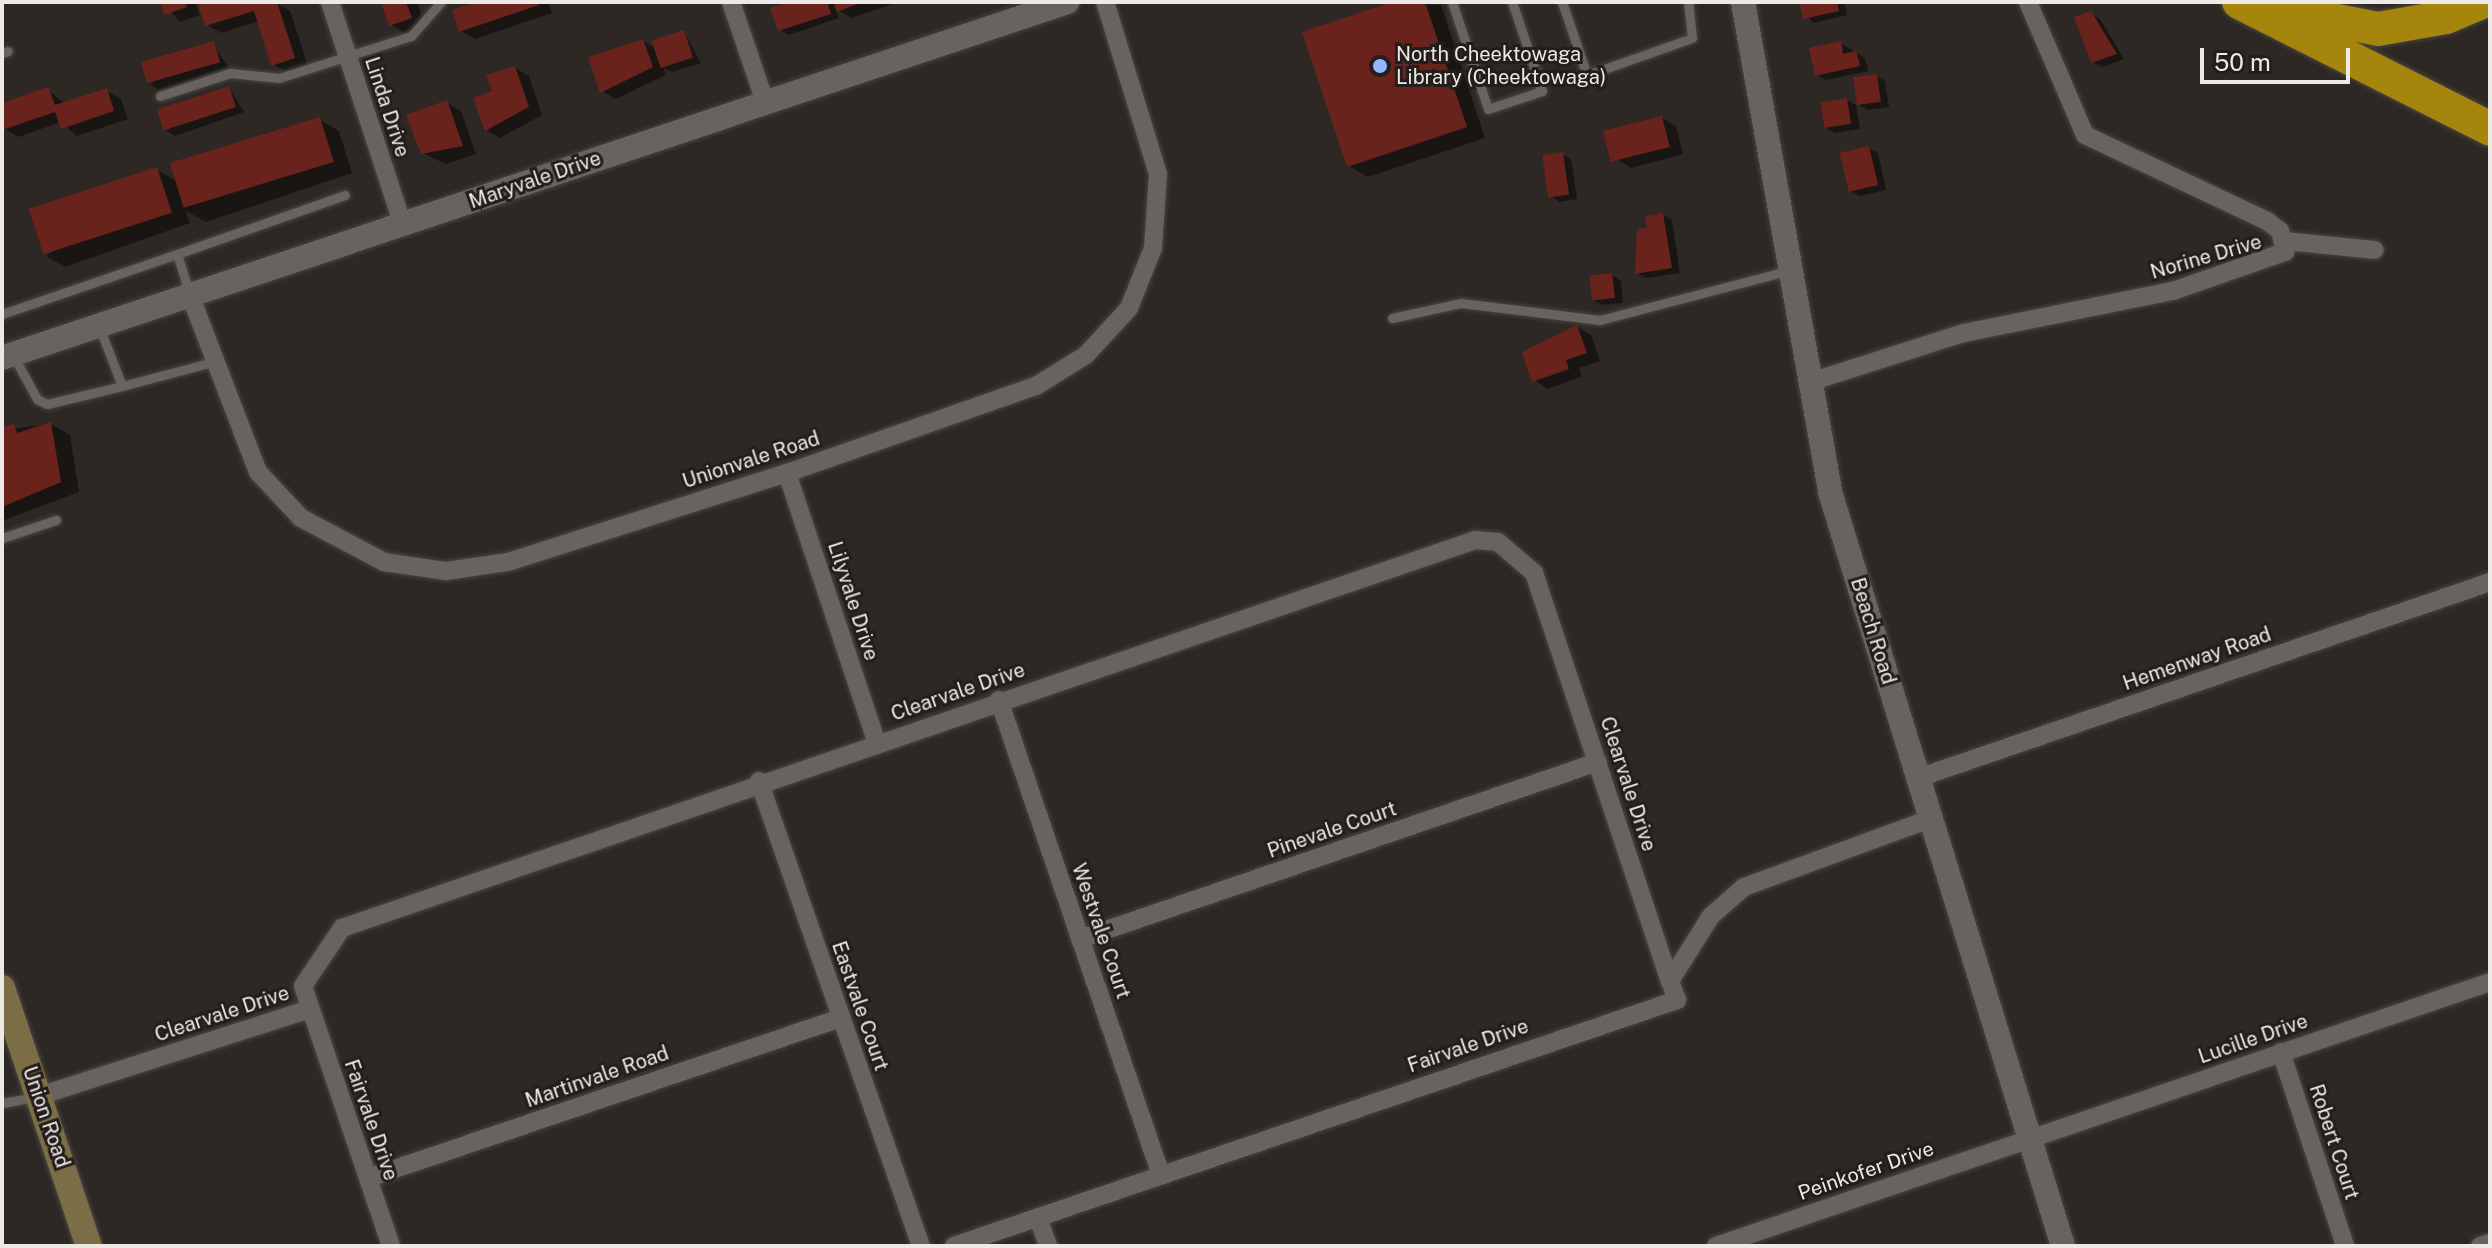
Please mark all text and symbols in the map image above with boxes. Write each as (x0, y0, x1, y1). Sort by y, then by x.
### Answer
scale bar (2204, 32, 2354, 82)
place label: North Cheektowaga Library (Cheektowaga) (1396, 42, 1606, 89)
text: 50 m (2214, 48, 2271, 76)
street label: Linda Drive (360, 54, 414, 160)
marker: North Cheektowaga Library (Cheektowaga) (1371, 57, 1389, 75)
street label: Maryvale Drive (466, 146, 604, 214)
street label: Norine Drive (2148, 230, 2264, 284)
street label: Unionvale Road (679, 426, 823, 494)
street label: Lilyvale Drive (822, 538, 884, 664)
street label: Beach Road (1845, 575, 1901, 687)
street label: Hemenway Road (2120, 622, 2274, 696)
street label: Clearvale Drive (888, 658, 1028, 726)
street label: Clearvale Drive (1595, 714, 1661, 854)
street label: Pinevale Court (1264, 797, 1400, 863)
street label: Westvale Court (1067, 860, 1135, 1002)
street label: Eastvale Court (827, 938, 893, 1074)
street label: Clearvale Drive (152, 981, 292, 1047)
street label: Lucille Drive (2195, 1009, 2311, 1069)
street label: Fairvale Drive (1404, 1014, 1532, 1078)
street label: Martinvale Road (522, 1041, 672, 1113)
street label: Fairvale Drive (339, 1056, 403, 1184)
street label: Union Road (17, 1063, 75, 1171)
street label: Robert Court (2304, 1081, 2364, 1203)
street label: Peinkofer Drive (1795, 1137, 1937, 1205)

